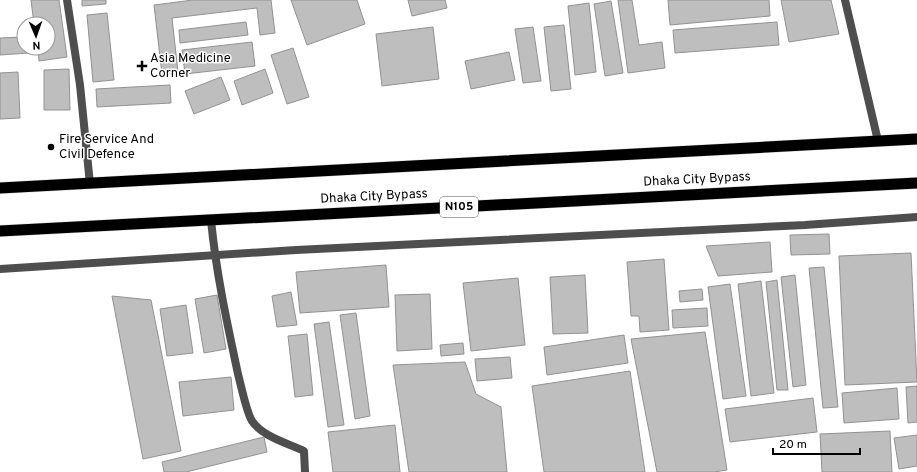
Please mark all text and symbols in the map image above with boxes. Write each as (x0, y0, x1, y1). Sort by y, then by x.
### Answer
north arrow (16, 16, 56, 56)
text: N (32, 38, 41, 52)
place label: Asia Medicine Corner (150, 51, 231, 82)
marker: Asia Medicine Corner (137, 61, 147, 71)
place label: Fire Service And Civil Defence (59, 132, 154, 163)
marker: Fire Service And Civil Defence (46, 142, 56, 152)
street label: Dhaka City Bypass (643, 169, 751, 191)
street label: Dhaka City Bypass (320, 186, 428, 208)
road number: N105 (440, 197, 478, 217)
scale bar (773, 430, 860, 456)
text: 20 m (779, 437, 807, 453)

